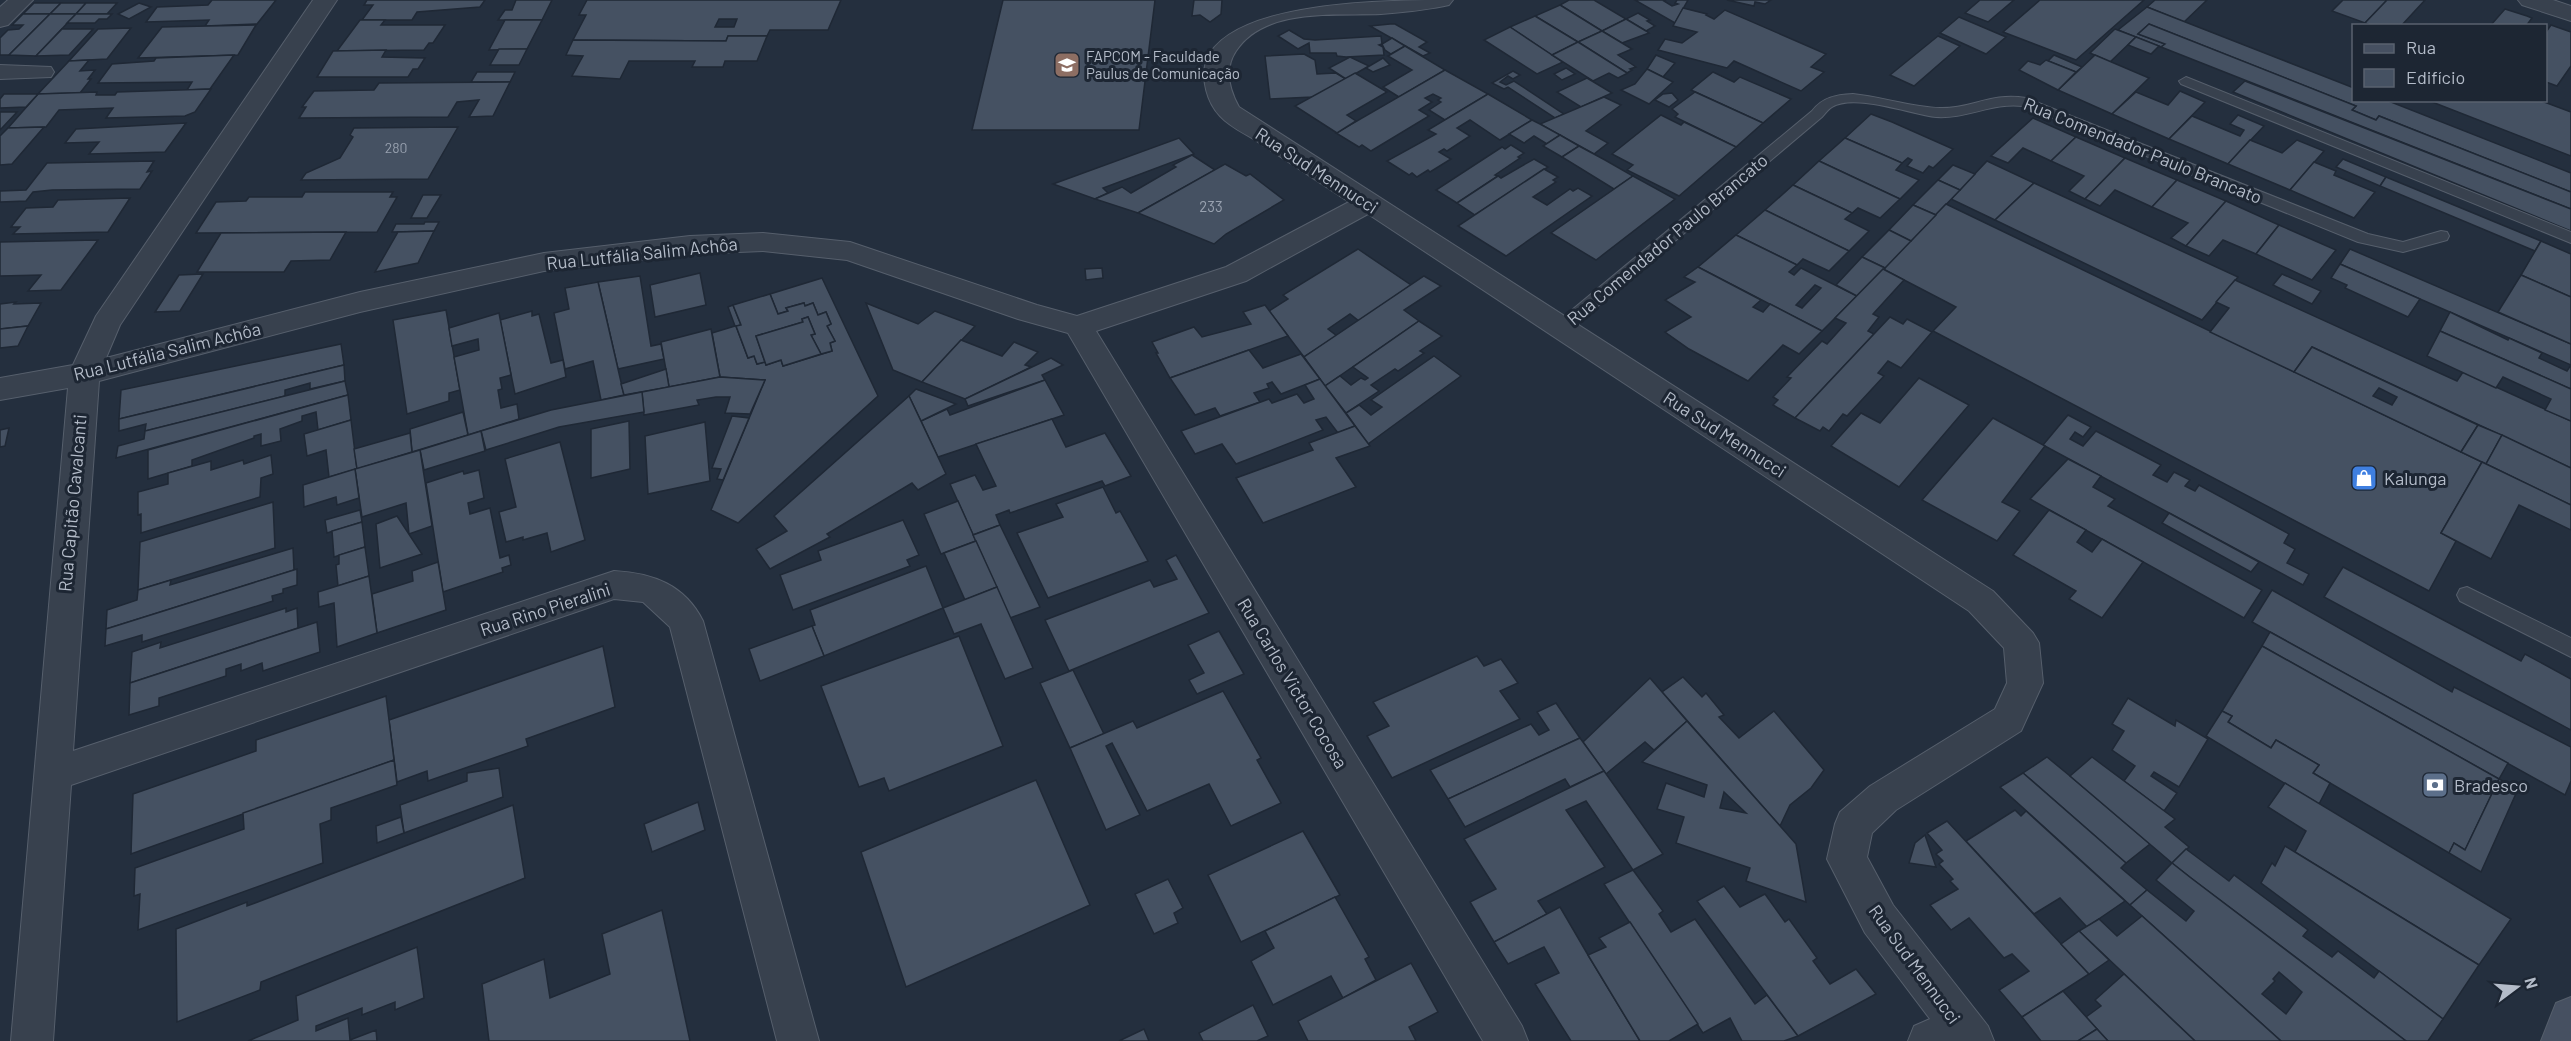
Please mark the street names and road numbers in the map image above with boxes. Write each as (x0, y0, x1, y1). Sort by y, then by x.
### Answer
street label: Rua Comendador Paulo Brancato (2021, 92, 2265, 208)
street label: Rua Sud Mennucci (1252, 122, 1382, 218)
street label: Rua Comendador Paulo Brancato (1562, 149, 1772, 329)
street label: Rua Lutfália Salim Achôa (545, 232, 739, 274)
street label: Rua Lutfália Salim Achôa (71, 317, 263, 385)
street label: Rua Sud Mennucci (1660, 386, 1790, 482)
street label: Rua Capitão Cavalcanti (53, 413, 91, 593)
street label: Rua Rino Pieralini (477, 578, 613, 640)
street label: Rua Carlos Victor Cocosa (1233, 594, 1353, 772)
street label: Rua Sud Mennucci (1864, 900, 1966, 1028)

